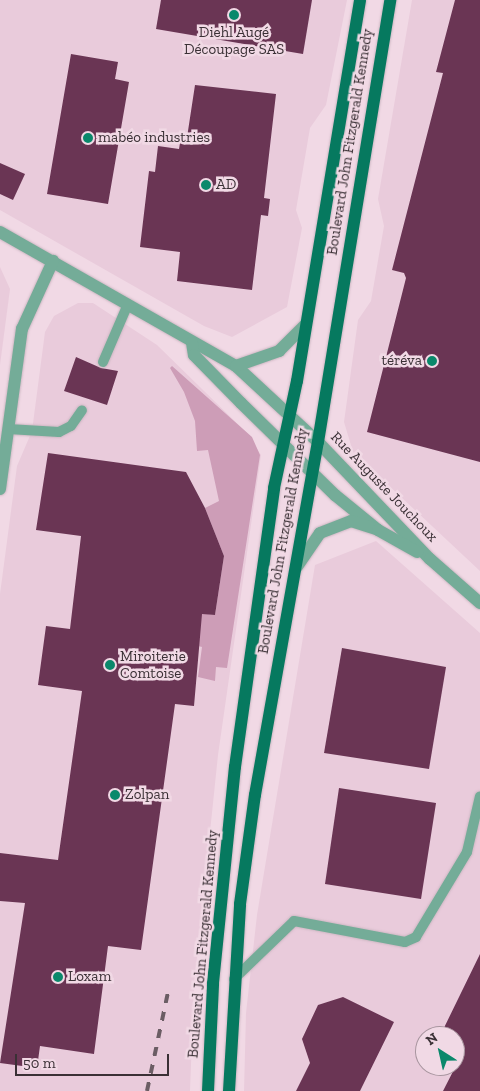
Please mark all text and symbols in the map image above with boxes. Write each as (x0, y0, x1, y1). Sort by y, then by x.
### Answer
marker: Diehl Augé Découpage SAS (228, 9, 240, 21)
place label: Diehl Augé Découpage SAS (184, 23, 284, 58)
street label: Boulevard John Fitzgerald Kennedy (323, 27, 377, 257)
place label: mabéo industries (98, 129, 210, 147)
marker: mabéo industries (82, 132, 94, 144)
place label: AD (216, 176, 236, 194)
marker: AD (200, 179, 212, 191)
place label: téréva (381, 352, 422, 370)
marker: téréva (426, 355, 438, 367)
street label: Boulevard John Fitzgerald Kennedy (254, 427, 312, 655)
street label: Rue Auguste Jouchoux (326, 428, 442, 546)
place label: Miroiterie Comtoise (120, 647, 186, 682)
marker: Miroiterie Comtoise (104, 659, 116, 671)
place label: Zolpan (125, 786, 169, 804)
marker: Zolpan (109, 789, 121, 801)
street label: Boulevard John Fitzgerald Kennedy (184, 829, 222, 1059)
place label: Loxam (68, 968, 111, 986)
marker: Loxam (52, 971, 64, 983)
north arrow (415, 1026, 465, 1076)
text: N (422, 1029, 441, 1049)
scale bar (18, 1044, 171, 1076)
text: 50 m (23, 1054, 56, 1072)

